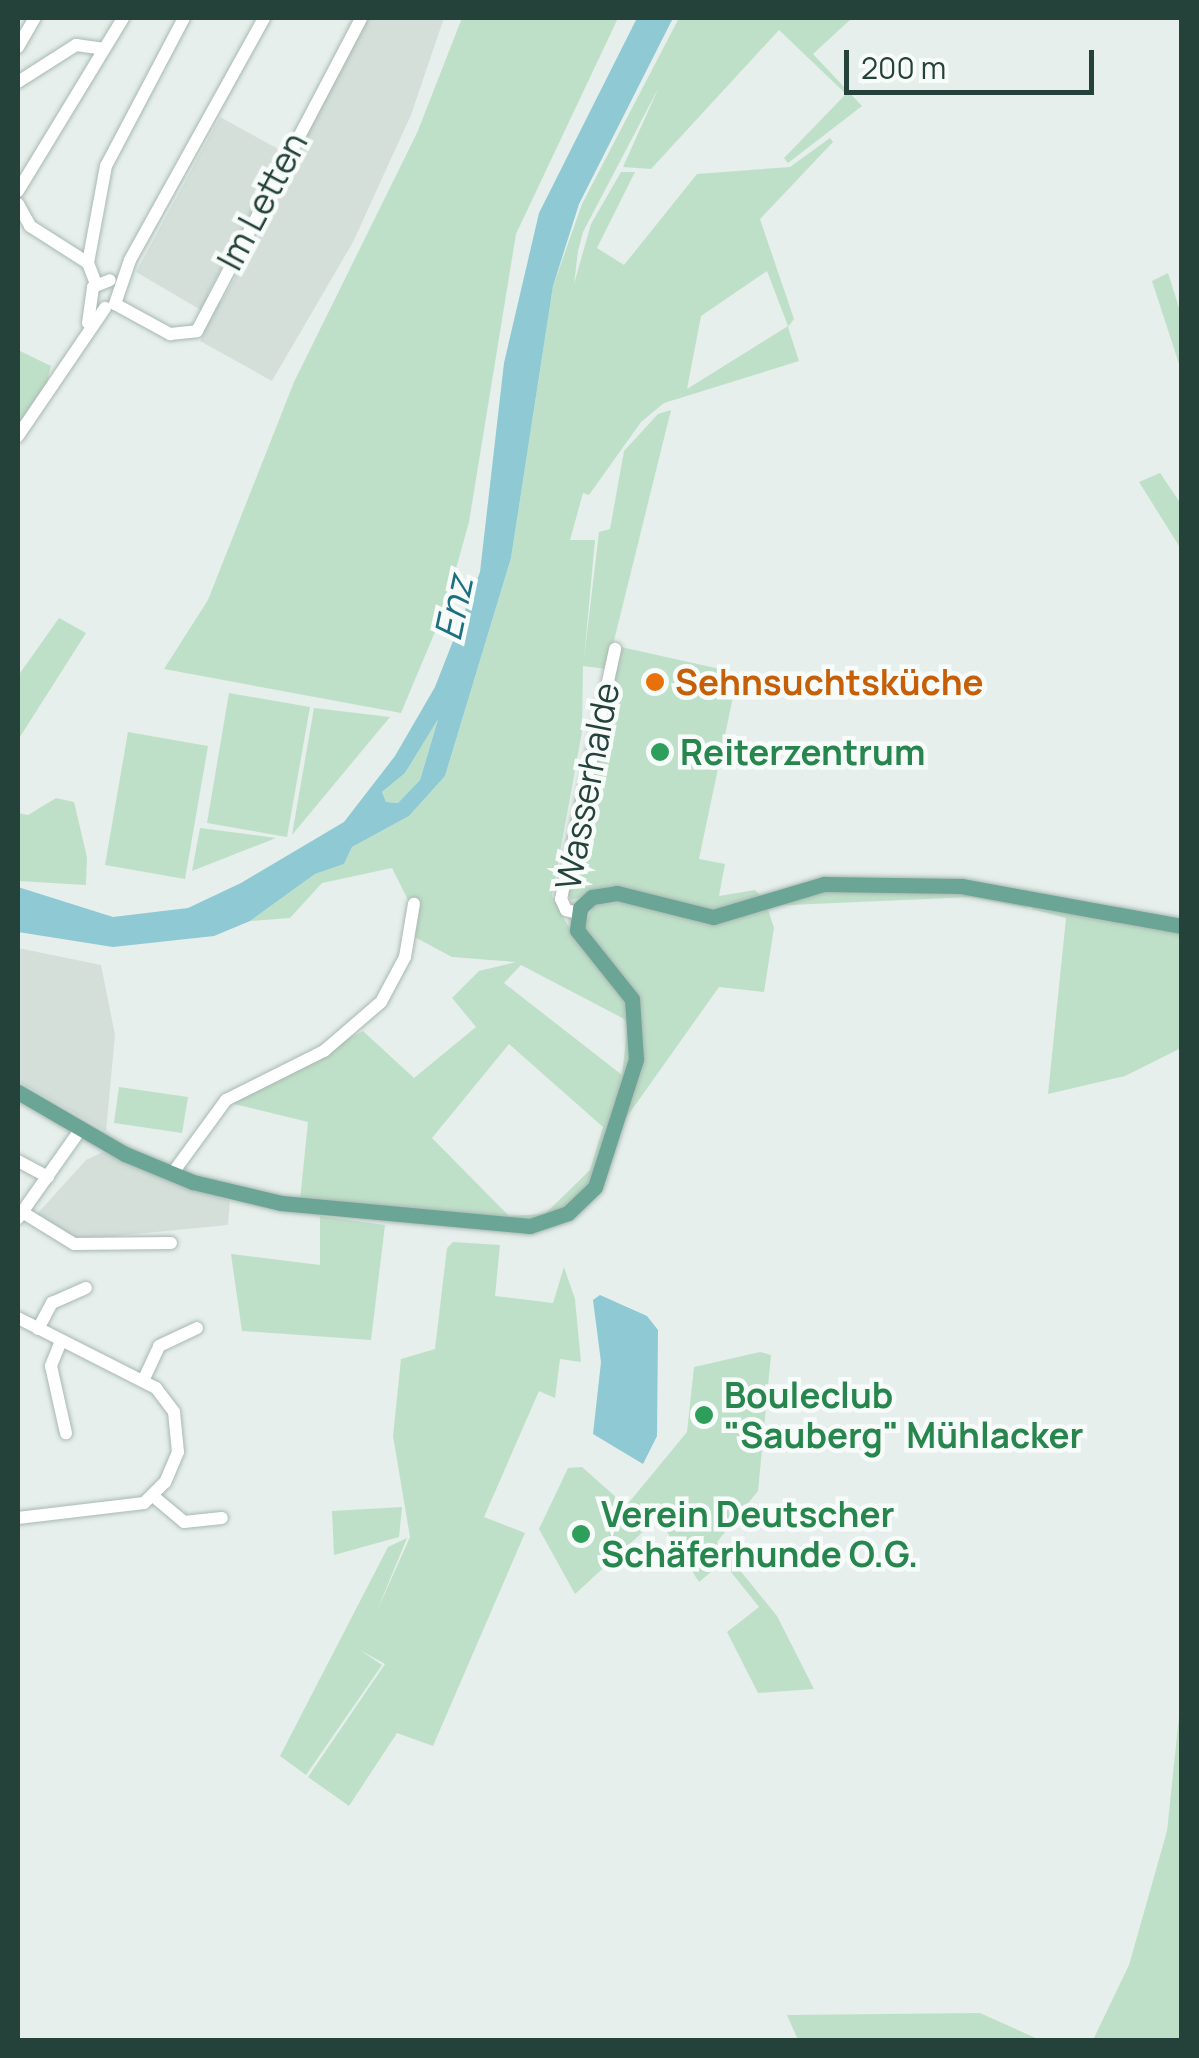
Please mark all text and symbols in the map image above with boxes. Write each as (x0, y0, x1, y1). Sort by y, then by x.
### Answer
scale bar (849, 30, 1099, 92)
text: 200 m (861, 47, 946, 88)
street label: Im Letten (208, 125, 316, 277)
water label: Enz (424, 572, 482, 644)
place label: Sehnsuchtsküche (675, 661, 984, 703)
marker: Sehnsuchtsküche (644, 671, 666, 693)
street label: Wasserhalde (546, 679, 628, 893)
place label: Reiterzentrum (680, 731, 925, 773)
marker: Reiterzentrum (649, 741, 671, 763)
place label: Bouleclub "Sauberg" Mühlacker (724, 1374, 1084, 1456)
marker: Bouleclub "Sauberg" Mühlacker (693, 1404, 715, 1426)
place label: Verein Deutscher Schäferhunde O.G. (601, 1493, 918, 1575)
marker: Verein Deutscher Schäferhunde O.G. (570, 1523, 592, 1545)

